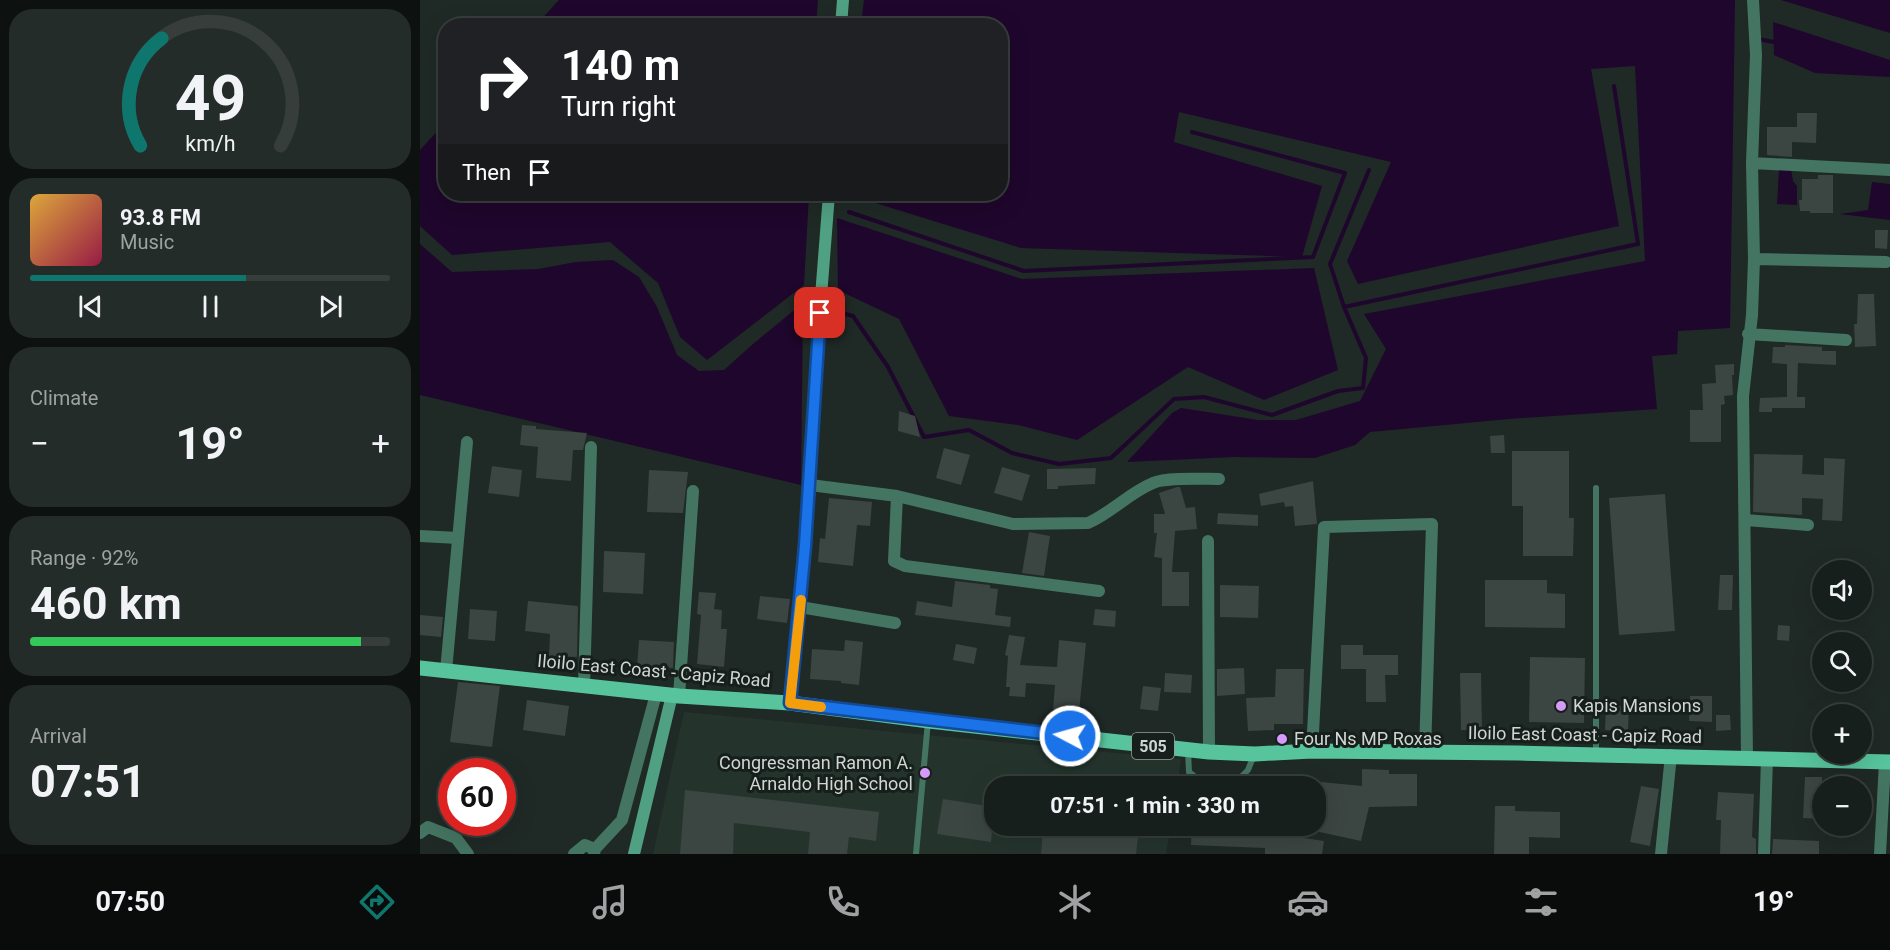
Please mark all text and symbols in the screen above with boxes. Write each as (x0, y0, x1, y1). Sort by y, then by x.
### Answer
text: 140 m (561, 41, 680, 90)
icon: right (462, 42, 540, 120)
text: 49 (174, 62, 246, 135)
text: Turn right (561, 91, 676, 123)
text: km/h (185, 131, 235, 156)
icon: arrive (523, 156, 556, 189)
text: Then (462, 160, 511, 185)
text: 93.8 FM (120, 205, 201, 230)
text: Music (120, 230, 174, 254)
pin (794, 287, 845, 338)
icon: previous (74, 290, 107, 323)
icon: pause (194, 290, 227, 323)
icon: next (314, 290, 347, 323)
icon: arrive (803, 296, 836, 329)
text: Climate (30, 386, 98, 410)
text: 19° (175, 417, 245, 470)
text: − (30, 424, 49, 463)
text: + (371, 424, 390, 463)
text: Range · 92% (30, 546, 138, 570)
map controls (1812, 560, 1872, 836)
button: sound (1812, 560, 1872, 620)
text: 460 km (30, 577, 182, 630)
button: search (1812, 632, 1872, 692)
street label: Iloilo East Coast - Capiz Road (536, 650, 772, 691)
place label: Kapis Mansions (1573, 695, 1701, 716)
marker: Kapis Mansions (1554, 699, 1568, 713)
position arrow (1038, 704, 1102, 768)
button: + (1812, 704, 1872, 764)
street label: Iloilo East Coast - Capiz Road (1468, 722, 1702, 747)
text: Arrival (30, 724, 87, 748)
place label: Four Ns MP Roxas (1294, 728, 1442, 749)
marker: Four Ns MP Roxas (1275, 732, 1289, 746)
road number: 505 (1132, 733, 1174, 759)
place label: Congressman Ramon A. Arnaldo High School (719, 752, 913, 794)
text: 07:51 (30, 755, 146, 808)
speed limit sign: 60 (438, 758, 516, 836)
marker: Congressman Ramon A. Arnaldo High School (918, 766, 932, 780)
button: − (1812, 776, 1872, 836)
text: 07:51 · 1 min · 330 m (1050, 793, 1260, 818)
icon: directions (356, 881, 398, 923)
icon: music (589, 881, 631, 923)
icon: phone (822, 881, 864, 923)
icon: climate (1054, 881, 1096, 923)
icon: car (1287, 881, 1329, 923)
icon: filters (1520, 881, 1562, 923)
text: 07:50 (95, 886, 165, 918)
text: 19° (1753, 886, 1795, 918)

